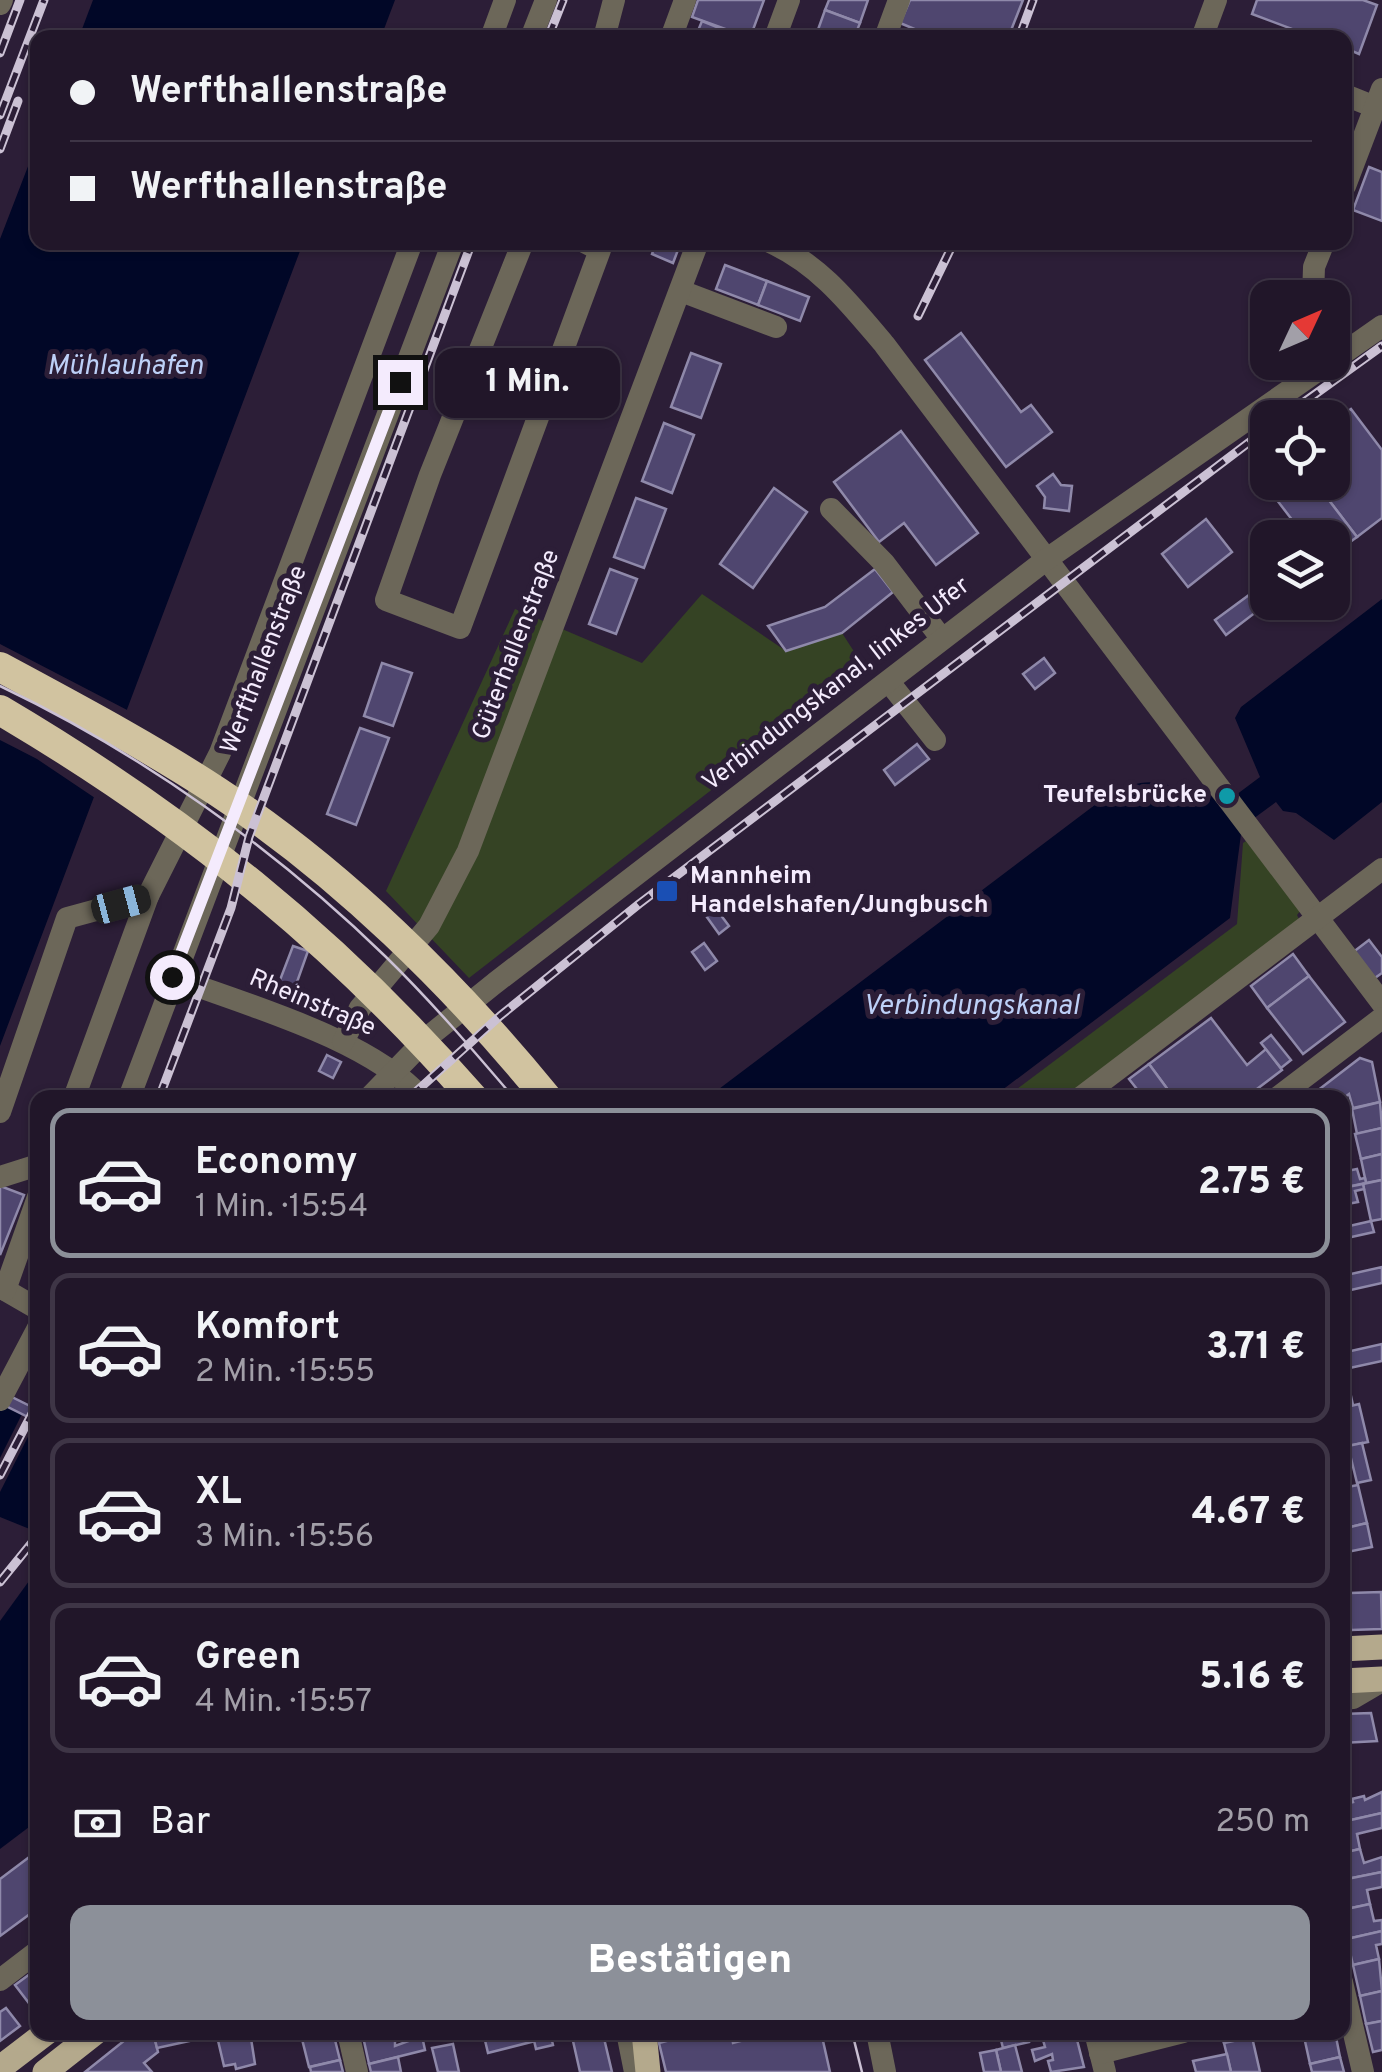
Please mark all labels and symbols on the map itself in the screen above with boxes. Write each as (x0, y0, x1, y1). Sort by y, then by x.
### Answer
north arrow (1250, 280, 1350, 380)
callout: 1 Min. (435, 347, 620, 417)
water label: Mühlauhafen (47, 349, 203, 385)
route end (378, 360, 423, 405)
street label: Güterhallenstraße (466, 545, 568, 745)
street label: Werfthallenstraße (214, 561, 316, 759)
street label: Verbindungskanal, linkes Ufer (697, 570, 977, 799)
place label: Teufelsbrücke (1043, 780, 1207, 812)
marker: Teufelsbrücke (1216, 785, 1238, 807)
place label: Mannheim Handelshafen/Jungbusch (690, 861, 989, 922)
marker: Mannheim Handelshafen/Jungbusch (654, 878, 680, 904)
car (88, 882, 154, 926)
route start (150, 955, 195, 1000)
street label: Rheinstraße (244, 963, 380, 1045)
water label: Verbindungskanal (863, 989, 1081, 1025)

